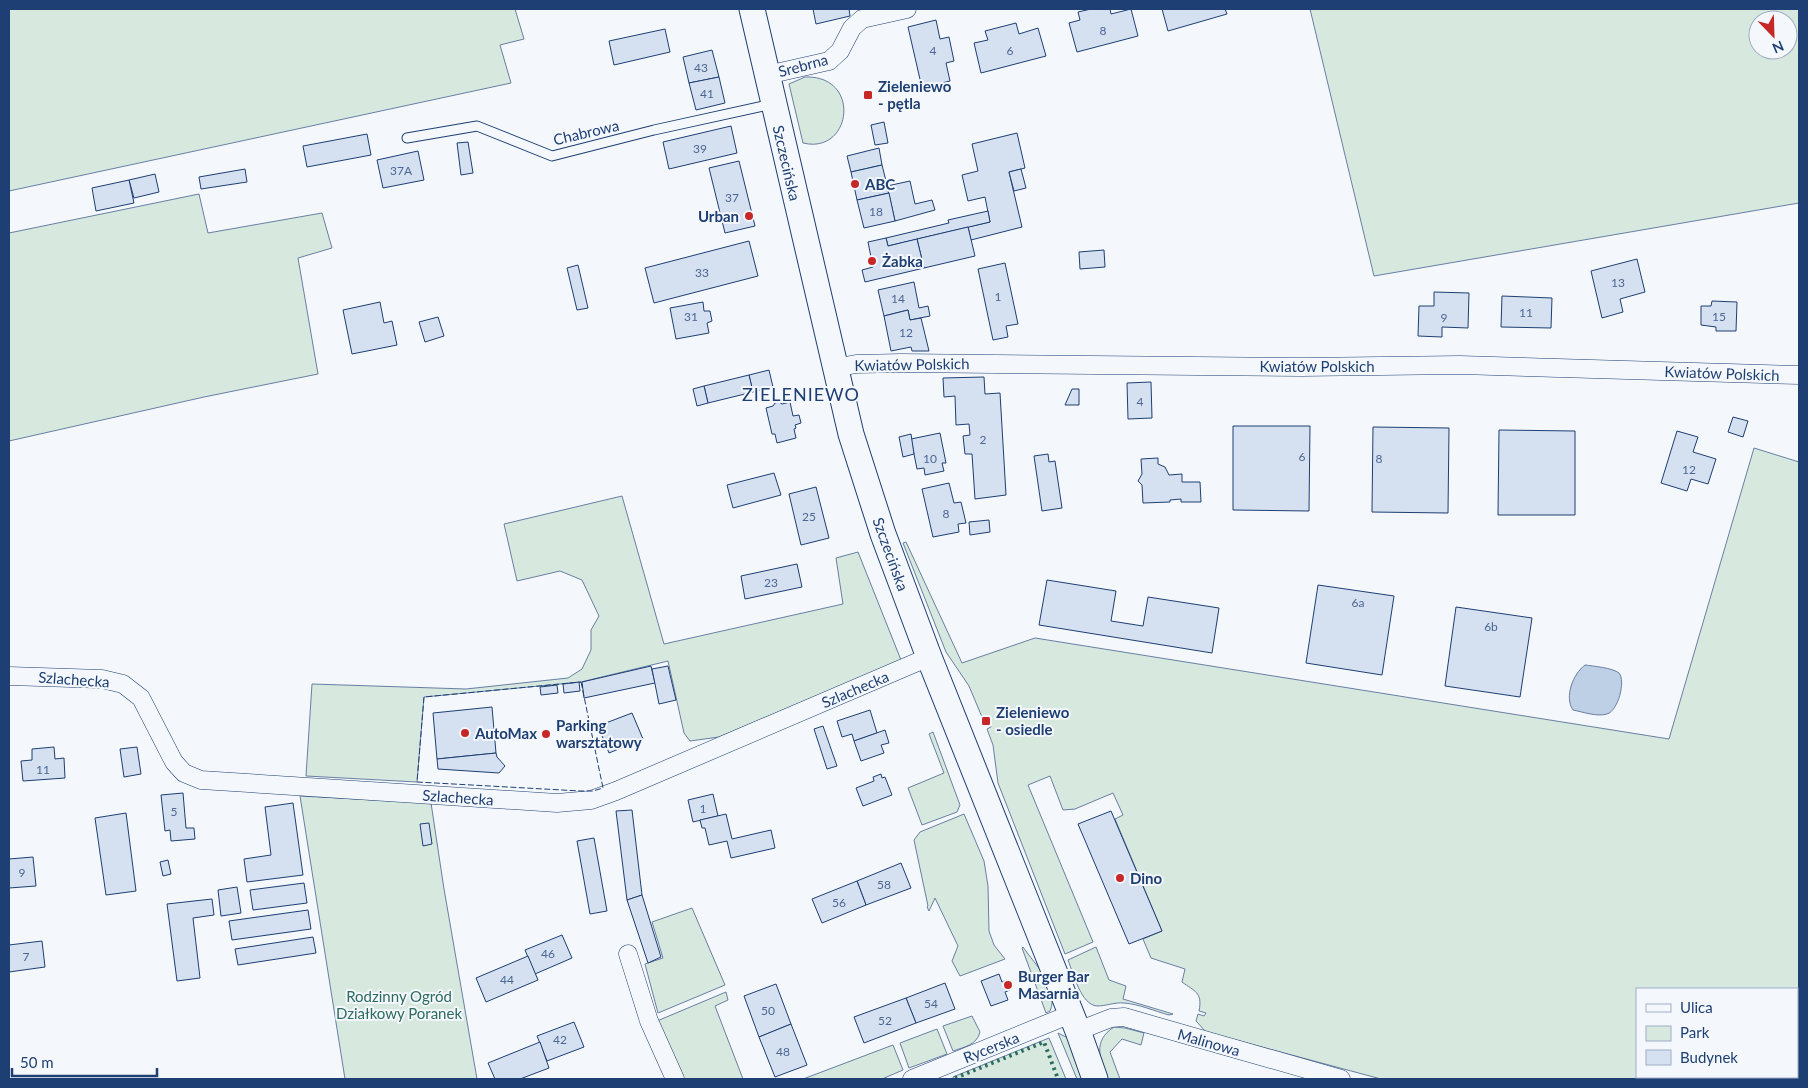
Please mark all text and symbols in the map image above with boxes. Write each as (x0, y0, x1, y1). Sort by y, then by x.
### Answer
north arrow (1748, 10, 1798, 60)
house number: 8 (1100, 23, 1107, 38)
text: N (1770, 37, 1787, 57)
house number: 4 (930, 43, 937, 58)
house number: 6 (1007, 43, 1014, 58)
street label: Srebrna (776, 50, 830, 80)
house number: 43 (694, 60, 708, 75)
place label: Zieleniewo - pętla (878, 77, 952, 112)
house number: 41 (700, 86, 714, 101)
marker: Zieleniewo - pętla (862, 89, 874, 101)
street label: Chabrowa (551, 116, 621, 148)
street label: Szczecińska (770, 123, 804, 203)
house number: 39 (693, 141, 707, 156)
house number: 37A (390, 163, 413, 178)
place label: ABC (864, 175, 895, 193)
marker: ABC (849, 178, 861, 190)
house number: 37 (725, 190, 739, 205)
house number: 18 (869, 204, 883, 219)
place label: Urban (698, 207, 739, 225)
marker: Urban (743, 210, 755, 222)
place label: Żabka (882, 252, 923, 270)
marker: Żabka (866, 255, 878, 267)
house number: 33 (695, 265, 709, 280)
house number: 13 (1611, 275, 1625, 290)
house number: 1 (995, 289, 1002, 304)
house number: 14 (891, 291, 905, 306)
house number: 11 (1519, 305, 1533, 320)
house number: 31 (684, 309, 698, 324)
house number: 15 (1712, 309, 1726, 324)
house number: 9 (1441, 310, 1448, 325)
house number: 12 (899, 325, 913, 340)
street label: Kwiatów Polskich (854, 354, 970, 374)
street label: Kwiatów Polskich (1259, 357, 1375, 375)
street label: Kwiatów Polskich (1664, 362, 1780, 384)
district label: ZIELENIEWO (742, 383, 860, 405)
house number: 4 (1137, 394, 1144, 409)
house number: 2 (980, 432, 987, 447)
house number: 6 (1299, 449, 1306, 464)
house number: 10 (923, 451, 937, 466)
house number: 8 (1376, 451, 1383, 466)
house number: 12 (1682, 462, 1696, 477)
house number: 8 (943, 506, 950, 521)
house number: 25 (802, 509, 816, 524)
street label: Szczecińska (869, 515, 913, 593)
house number: 23 (764, 575, 778, 590)
house number: 6a (1352, 595, 1364, 610)
house number: 6b (1484, 619, 1498, 634)
street label: Szlachecka (819, 667, 891, 711)
street label: Szlachecka (38, 668, 110, 690)
place label: Zieleniewo - osiedle (996, 703, 1070, 738)
marker: Zieleniewo - osiedle (980, 715, 992, 727)
place label: Parking warsztatowy (556, 716, 642, 751)
place label: AutoMax (474, 724, 537, 742)
marker: AutoMax (459, 727, 471, 739)
marker: Parking warsztatowy (540, 728, 552, 740)
house number: 11 (36, 762, 50, 777)
street label: Szlachecka (422, 786, 494, 808)
house number: 1 (700, 801, 707, 816)
house number: 5 (171, 804, 178, 819)
house number: 9 (19, 865, 26, 880)
place label: Dino (1130, 869, 1163, 887)
marker: Dino (1114, 872, 1126, 884)
house number: 58 (877, 877, 891, 892)
house number: 56 (832, 895, 846, 910)
house number: 46 (541, 946, 555, 961)
house number: 7 (23, 949, 30, 964)
place label: Burger Bar Masarnia (1018, 967, 1090, 1002)
house number: 44 (500, 972, 514, 987)
marker: Burger Bar Masarnia (1002, 979, 1014, 991)
park label: Rodzinny Ogród Działkowy Poranek (336, 987, 462, 1022)
legend (1636, 988, 1798, 1078)
house number: 54 (924, 996, 938, 1011)
text: Ulica (1680, 998, 1713, 1016)
house number: 50 (761, 1003, 775, 1018)
house number: 52 (878, 1013, 892, 1028)
text: Park (1680, 1023, 1710, 1041)
street label: Malinowa (1176, 1024, 1242, 1060)
street label: Rycerska (960, 1028, 1022, 1066)
house number: 42 (553, 1032, 567, 1047)
house number: 48 (776, 1044, 790, 1059)
scale bar (12, 1046, 158, 1078)
text: Budynek (1680, 1048, 1738, 1066)
text: 50 m (20, 1053, 54, 1071)

